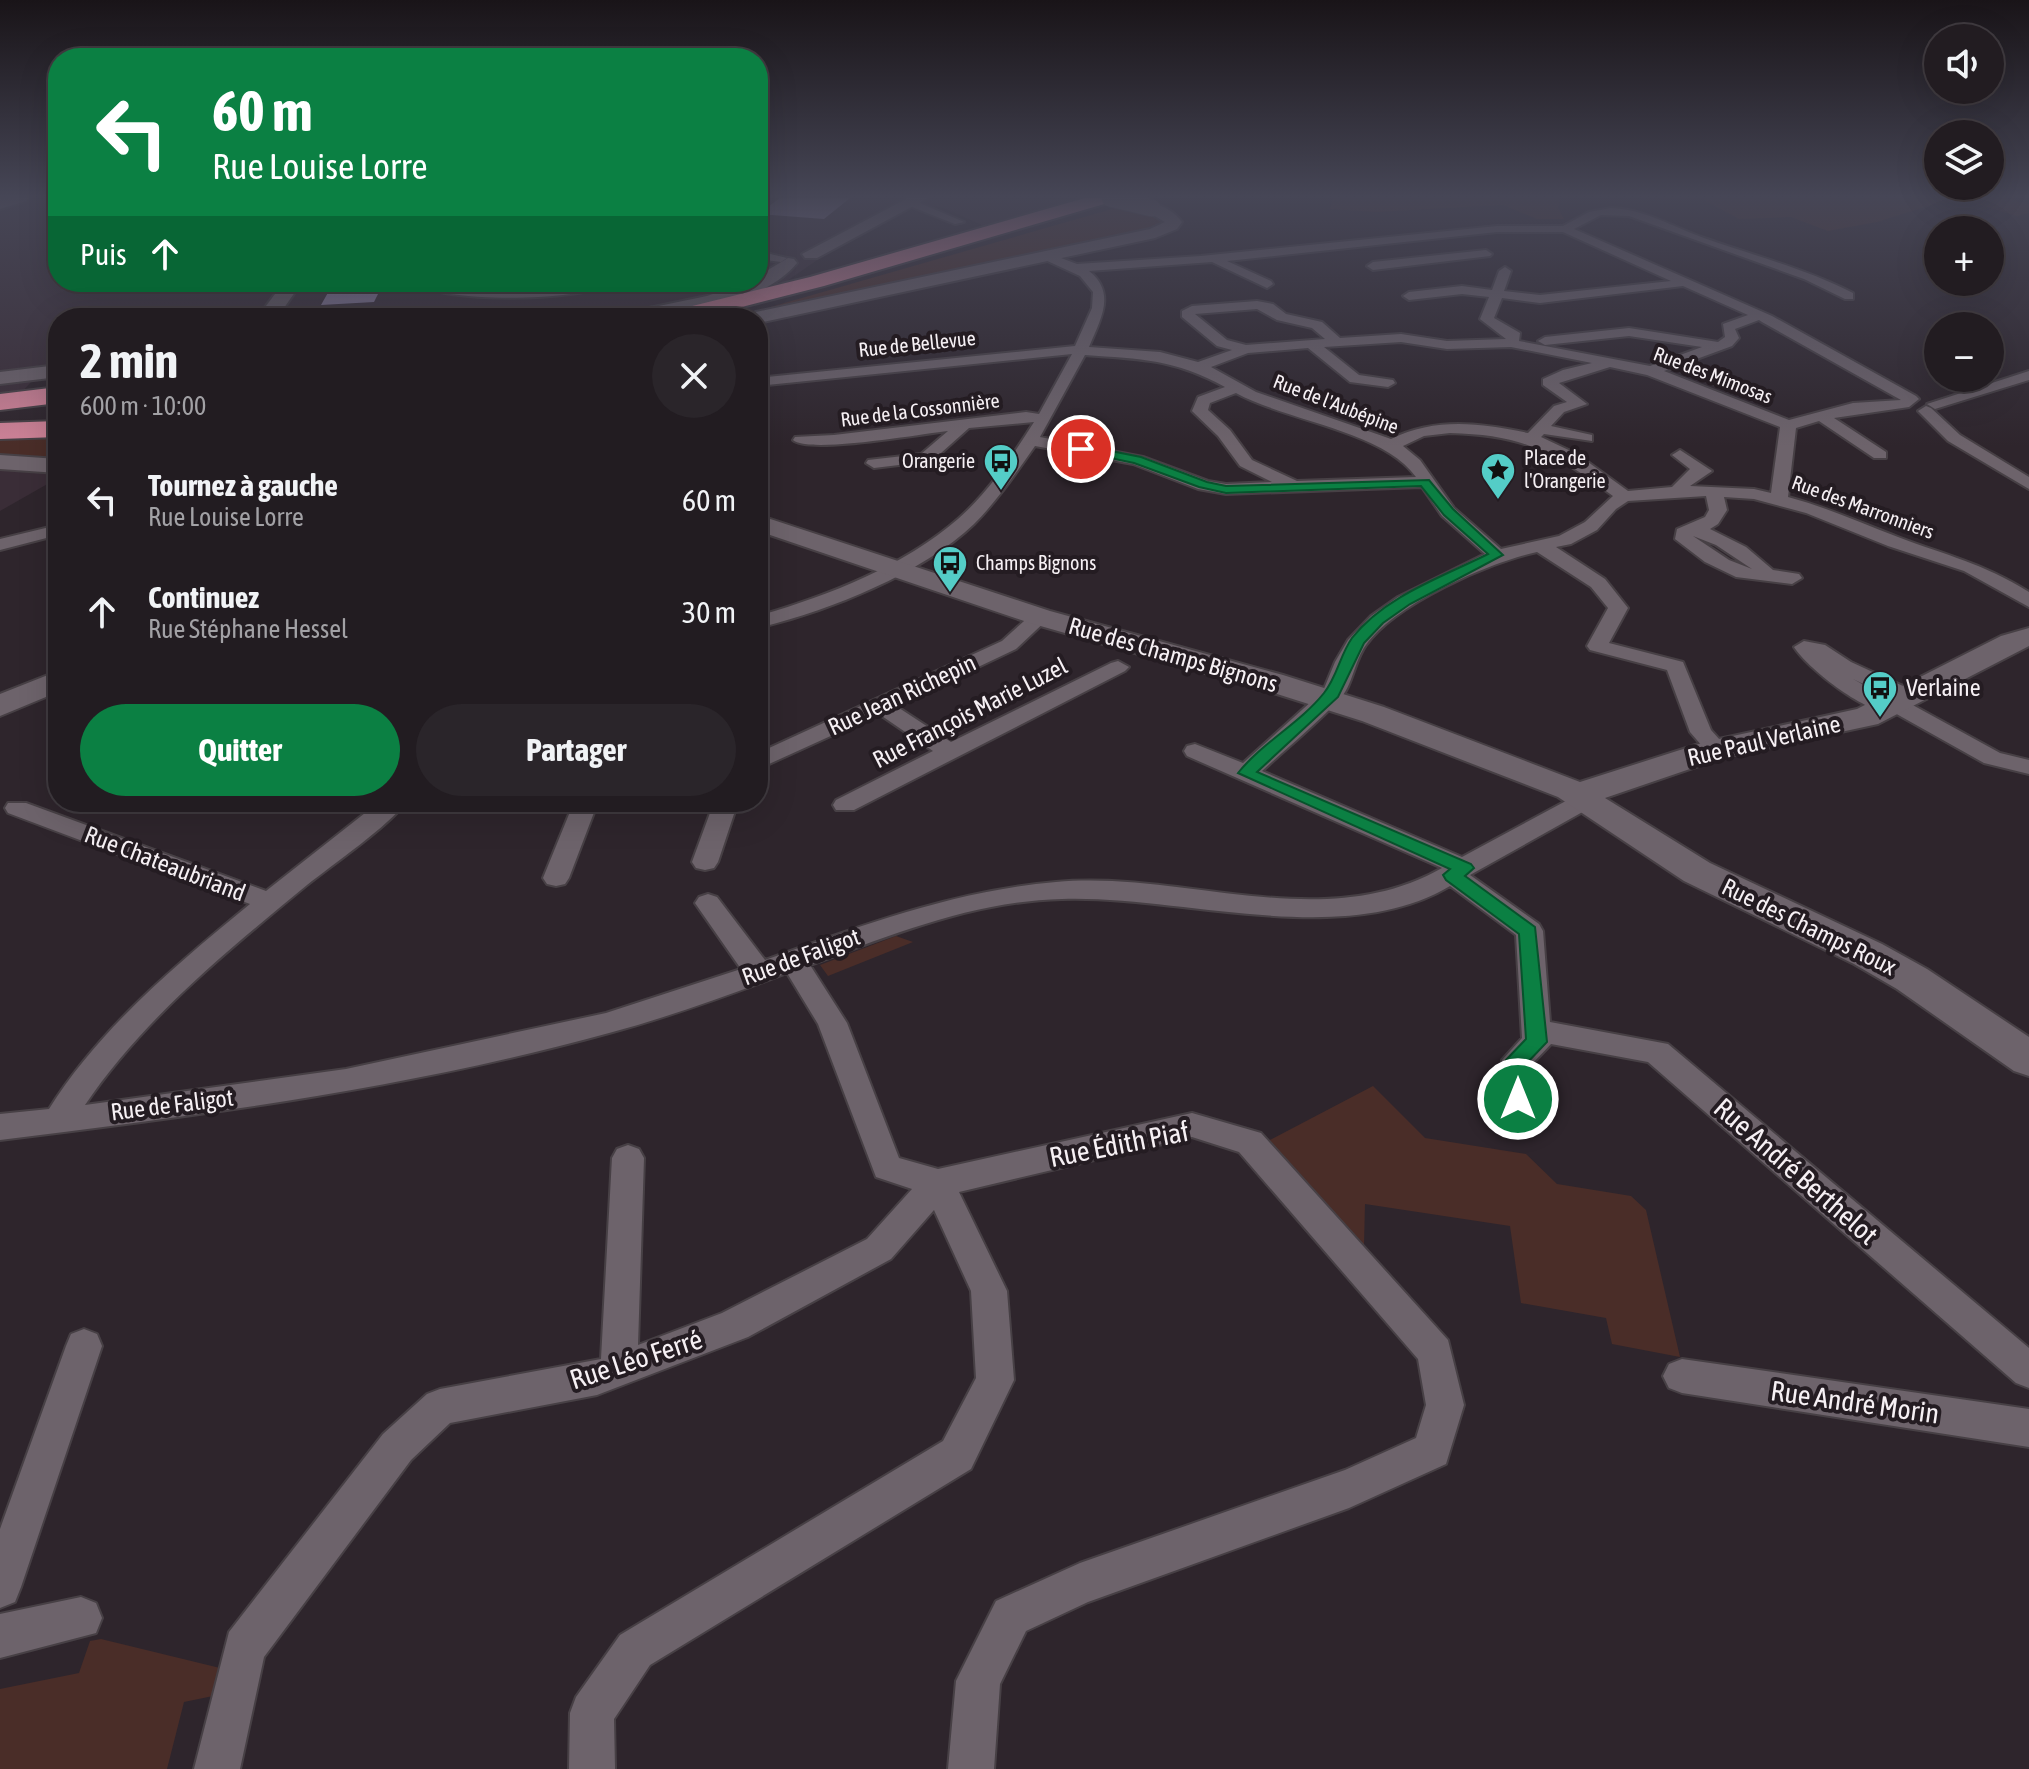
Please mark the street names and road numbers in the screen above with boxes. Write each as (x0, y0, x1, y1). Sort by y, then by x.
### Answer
street label: Rue de Bellevue (857, 326, 977, 361)
street label: Rue des Mimosas (1651, 341, 1776, 408)
street label: Rue de l'Aubépine (1270, 369, 1402, 438)
street label: Rue de la Cossonnière (839, 388, 1001, 431)
street label: Rue des Marronniers (1789, 470, 1937, 543)
street label: Rue des Champs Bignons (1066, 612, 1281, 697)
street label: Rue Jean Richepin (824, 649, 980, 741)
street label: Rue François Marie Luzel (868, 652, 1072, 773)
street label: Rue Paul Verlaine (1685, 710, 1843, 771)
street label: Rue Chateaubriand (81, 820, 249, 907)
street label: Rue des Champs Roux (1718, 873, 1901, 981)
street label: Rue de Faligot (738, 923, 864, 990)
street label: Rue de Faligot (109, 1084, 235, 1125)
street label: Rue André Berthelot (1708, 1091, 1884, 1251)
street label: Rue Édith Piaf (1046, 1115, 1192, 1173)
street label: Rue Léo Ferré (566, 1323, 706, 1395)
street label: Rue André Morin (1769, 1374, 1941, 1430)

